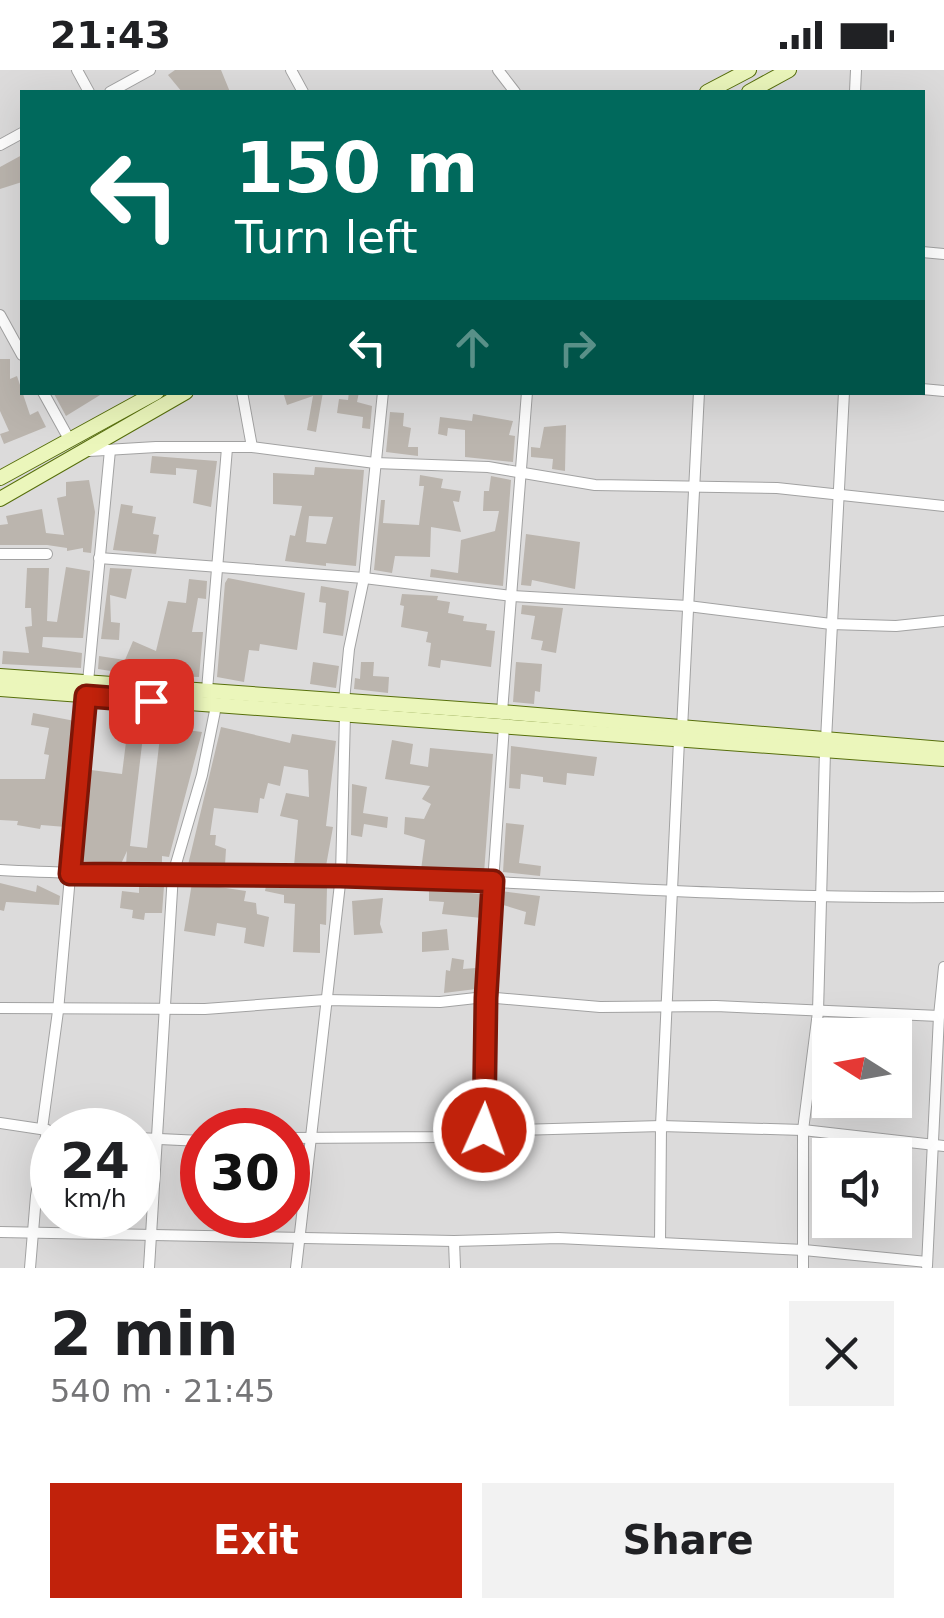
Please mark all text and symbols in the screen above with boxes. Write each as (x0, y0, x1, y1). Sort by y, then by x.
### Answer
text: 21:43 (50, 13, 171, 57)
text: 150 m (235, 127, 478, 209)
icon: left (70, 130, 200, 260)
text: Turn left (235, 211, 418, 264)
icon: left (340, 320, 395, 375)
icon: ahead (445, 320, 500, 375)
icon: right (550, 320, 605, 375)
pin (109, 659, 194, 744)
icon: arrive (124, 674, 179, 729)
north arrow (812, 1018, 912, 1118)
map controls (812, 1018, 912, 1238)
position arrow (432, 1078, 536, 1182)
speed limit sign: 30 (180, 1108, 310, 1238)
text: 24 (60, 1132, 130, 1190)
button: sound (812, 1138, 912, 1238)
text: km/h (63, 1184, 127, 1213)
text: 2 min (50, 1299, 238, 1369)
button: close (789, 1301, 894, 1406)
text: 540 m · 21:45 (50, 1372, 275, 1410)
button: Exit (50, 1483, 462, 1598)
button: Share (482, 1483, 894, 1598)

